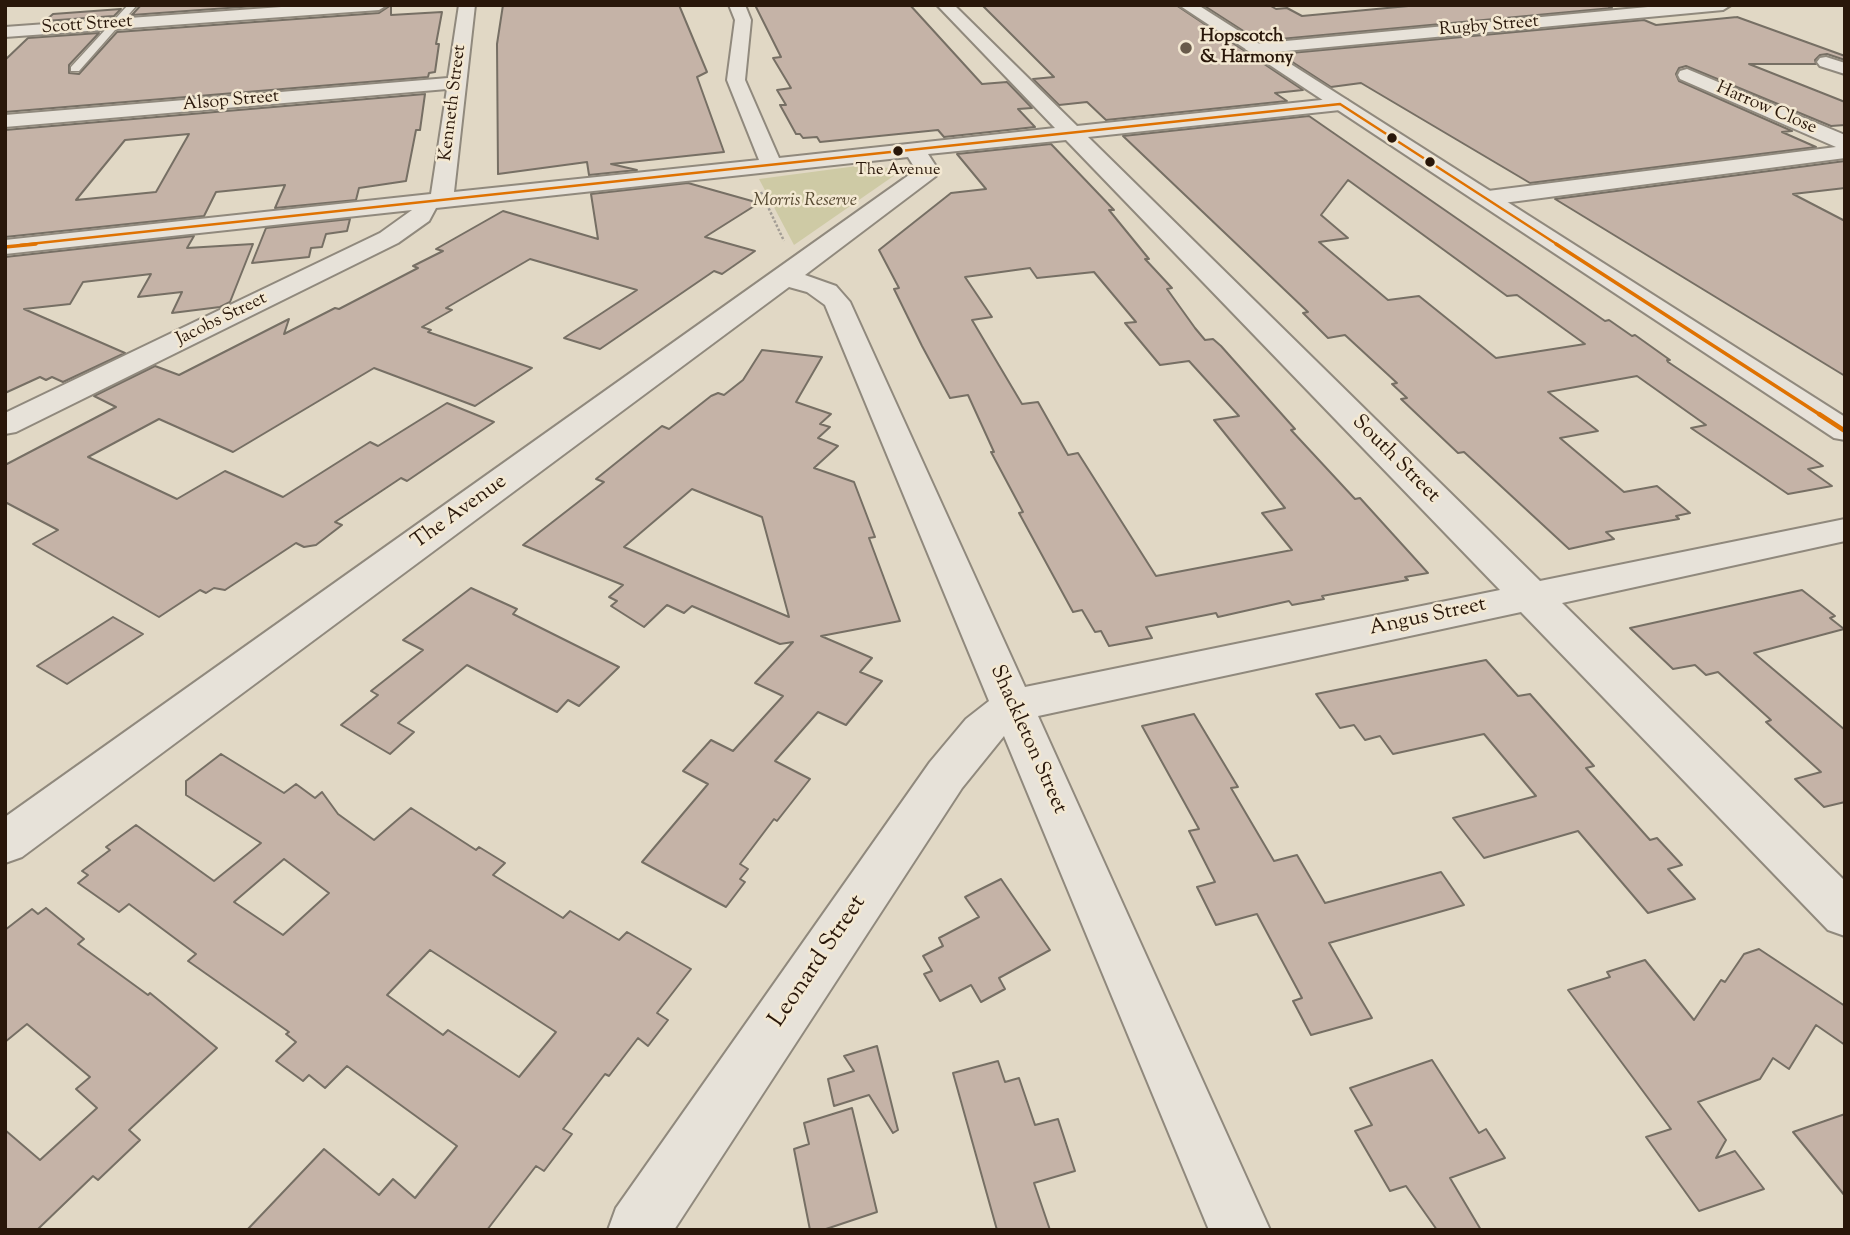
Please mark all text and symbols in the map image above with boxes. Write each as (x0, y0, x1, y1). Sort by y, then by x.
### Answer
street label: Scott Street (41, 12, 133, 40)
street label: Rugby Street (1438, 12, 1540, 42)
place label: Hopscotch & Harmony (1200, 27, 1294, 70)
marker: Hopscotch & Harmony (1178, 40, 1194, 56)
street label: Kenneth Street (436, 44, 472, 162)
street label: Harrow Close (1712, 78, 1820, 140)
street label: Alsop Street (182, 87, 280, 117)
unlabelled marker (1385, 131, 1399, 145)
marker: The Avenue (891, 144, 905, 158)
unlabelled marker (1423, 155, 1437, 169)
place label: The Avenue (856, 161, 940, 181)
park label: Morris Reserve (753, 191, 857, 213)
street label: Jacobs Street (173, 289, 271, 351)
street label: South Street (1346, 411, 1444, 509)
street label: The Avenue (408, 470, 512, 556)
street label: Angus Street (1367, 593, 1489, 643)
street label: Shackleton Street (983, 662, 1071, 818)
street label: Leonard Street (764, 890, 874, 1034)

